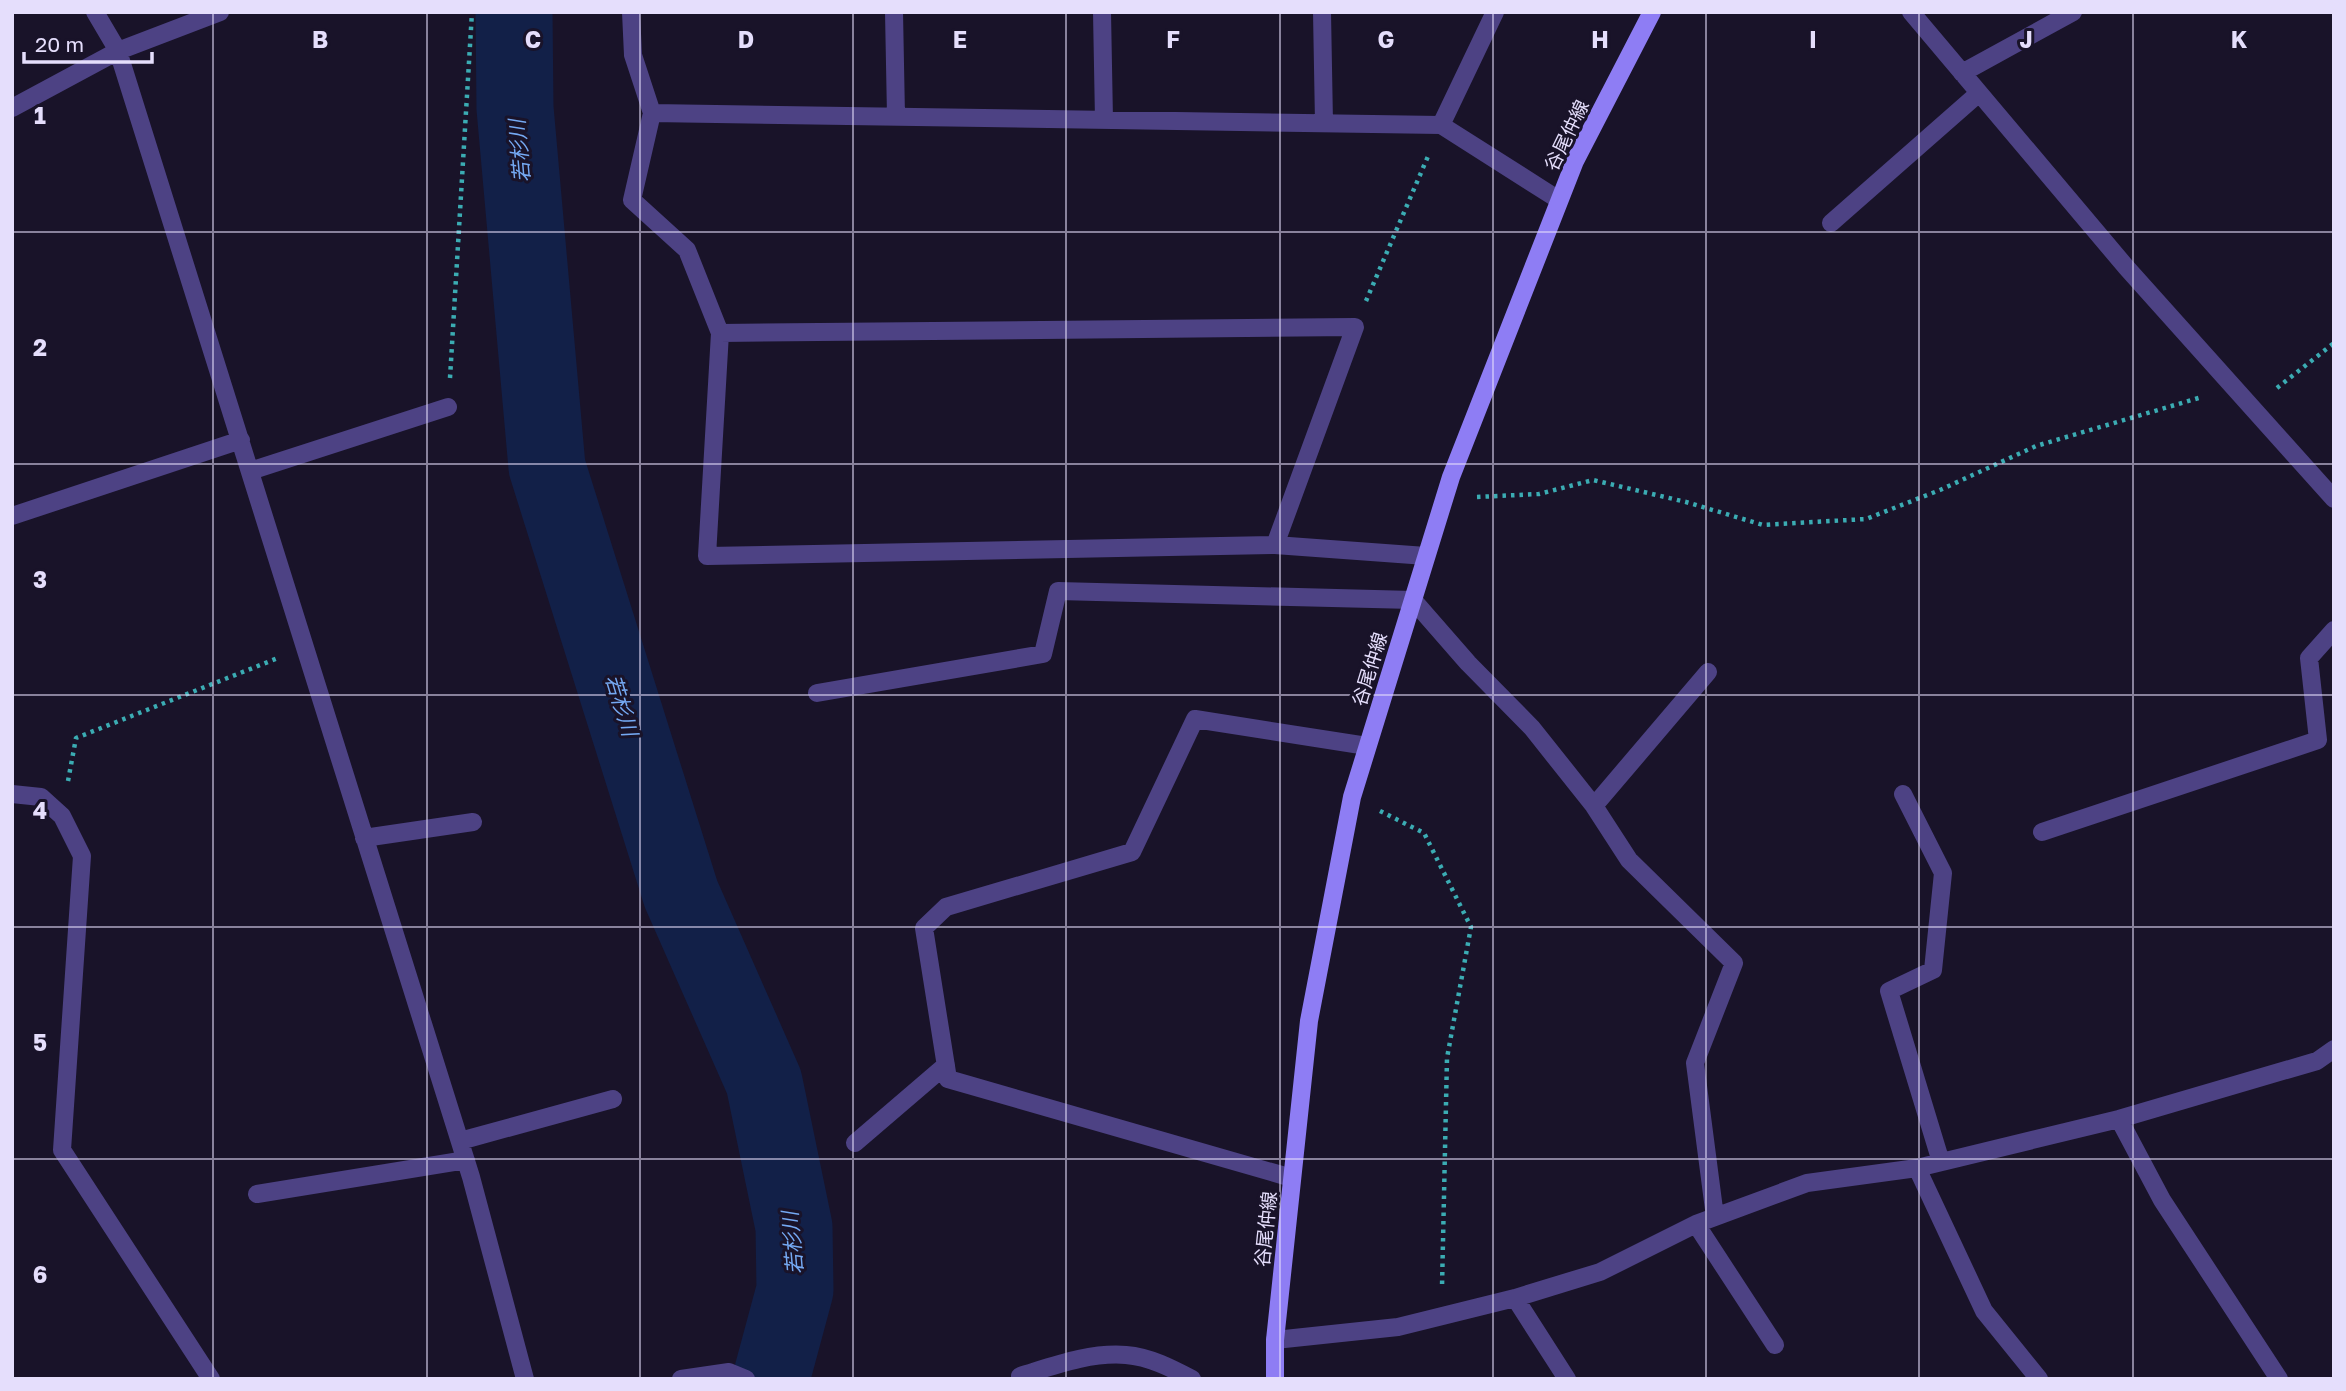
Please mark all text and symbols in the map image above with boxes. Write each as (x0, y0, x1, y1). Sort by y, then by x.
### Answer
scale bar (24, 21, 152, 65)
text: B (312, 25, 328, 53)
text: C (525, 25, 541, 53)
text: D (738, 25, 754, 53)
text: E (953, 25, 967, 53)
text: F (1166, 25, 1180, 53)
text: G (1378, 25, 1394, 53)
text: H (1591, 25, 1609, 53)
text: I (1809, 25, 1817, 53)
text: J (2019, 25, 2033, 53)
text: K (2231, 25, 2248, 53)
text: 20 m (35, 31, 84, 57)
street label: 谷尾仲線 (1539, 96, 1593, 174)
text: 1 (34, 101, 46, 129)
water label: 若杉川 (503, 116, 535, 184)
text: 2 (33, 333, 47, 361)
text: 3 (33, 565, 47, 593)
street label: 谷尾仲線 (1347, 629, 1391, 709)
water label: 若杉川 (600, 671, 644, 741)
text: 4 (33, 796, 47, 824)
text: 5 (33, 1028, 47, 1056)
street label: 谷尾仲線 (1250, 1190, 1280, 1268)
water label: 若杉川 (776, 1208, 808, 1276)
text: 6 (33, 1260, 47, 1288)

